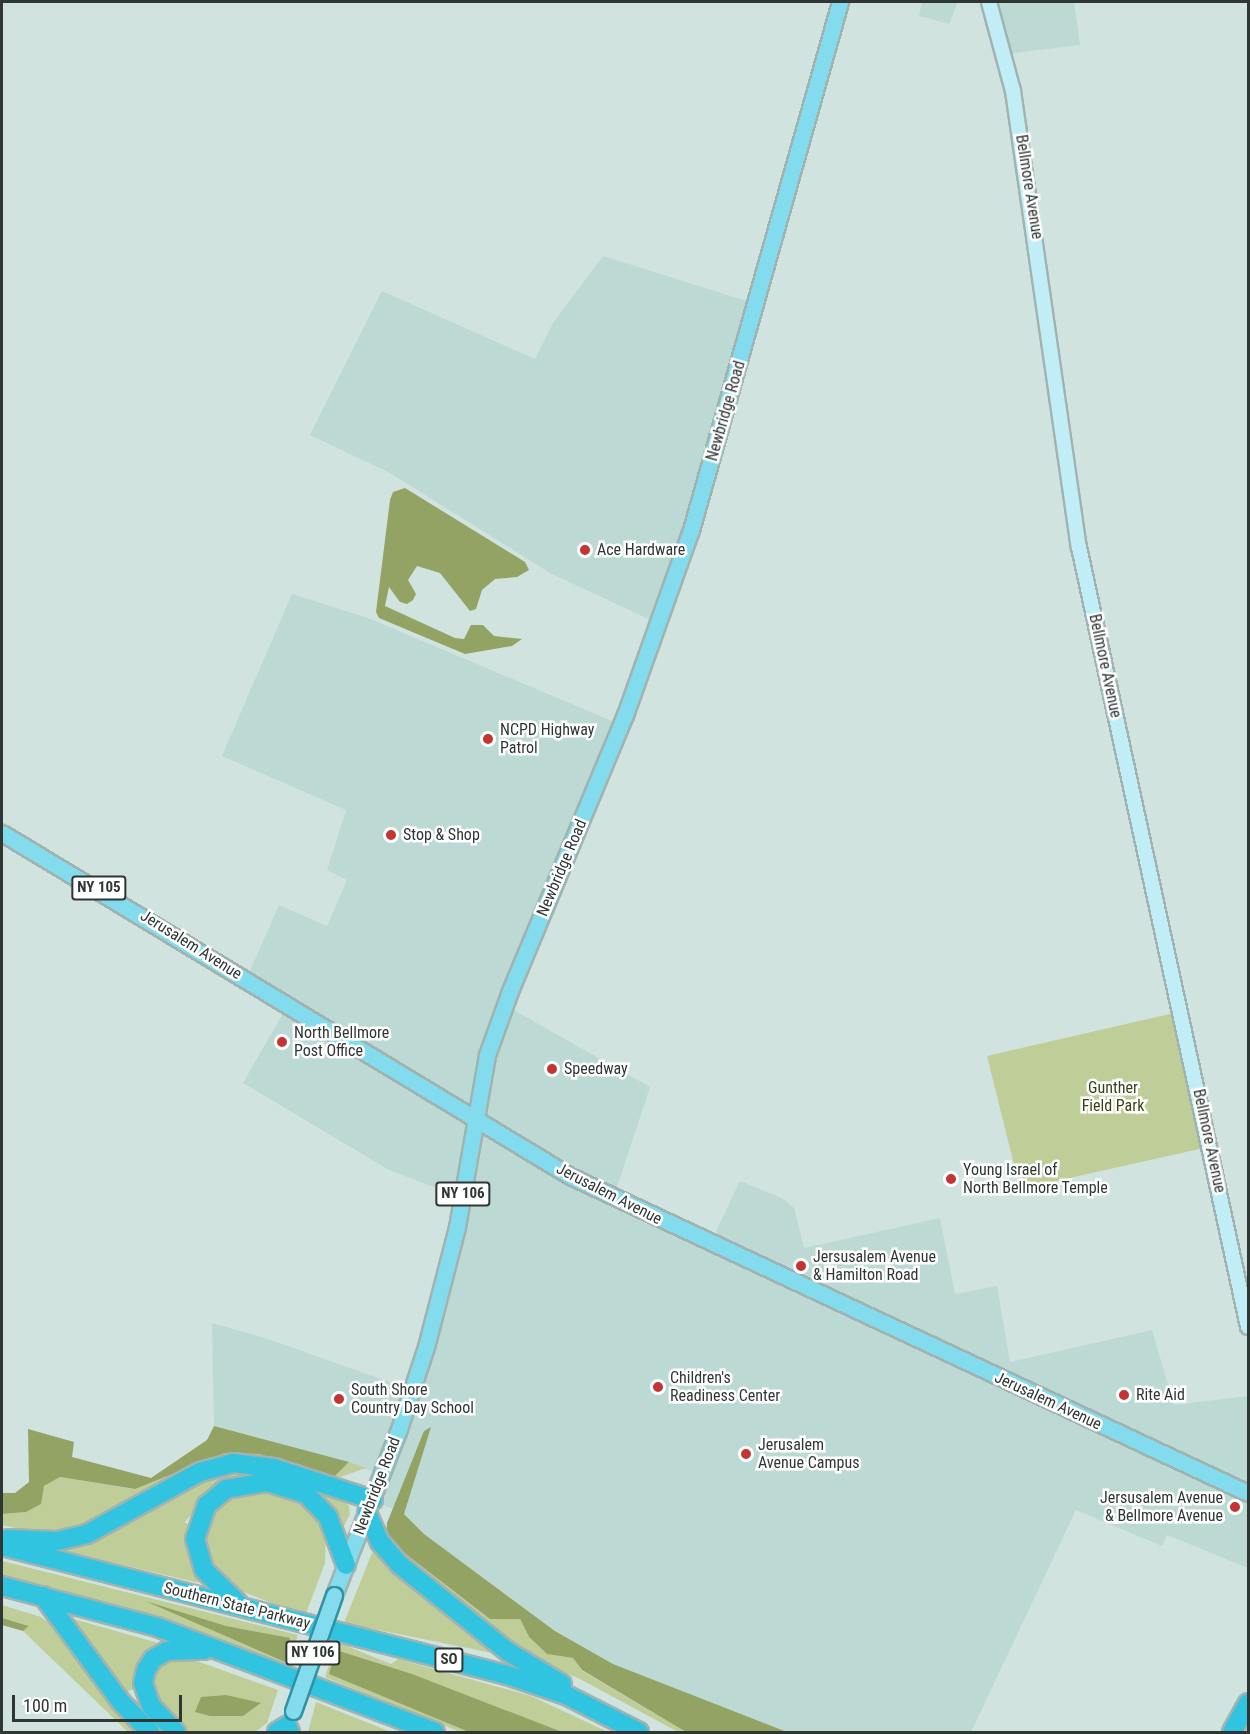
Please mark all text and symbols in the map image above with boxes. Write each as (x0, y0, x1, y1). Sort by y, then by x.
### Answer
street label: Bellmore Avenue (1011, 133, 1047, 241)
street label: Newbridge Road (703, 359, 749, 463)
place label: Ace Hardware (597, 540, 685, 560)
marker: Ace Hardware (578, 543, 592, 557)
street label: Bellmore Avenue (1085, 612, 1125, 720)
place label: NCPD Highway Patrol (500, 720, 594, 758)
marker: NCPD Highway Patrol (481, 732, 495, 746)
street label: Newbridge Road (533, 817, 591, 919)
place label: Stop & Shop (403, 825, 480, 845)
marker: Stop & Shop (384, 828, 398, 842)
road number: NY 105 (70, 876, 128, 900)
street label: Jerusalem Avenue (137, 906, 245, 984)
place label: North Bellmore Post Office (294, 1023, 389, 1061)
marker: North Bellmore Post Office (275, 1035, 289, 1049)
place label: Speedway (564, 1059, 628, 1079)
marker: Speedway (545, 1062, 559, 1076)
park label: Gunther Field Park (1082, 1078, 1144, 1116)
street label: Bellmore Avenue (1189, 1087, 1229, 1195)
street label: Jerusalem Avenue (553, 1159, 665, 1229)
place label: Young Israel of North Bellmore Temple (963, 1160, 1108, 1198)
marker: Young Israel of North Bellmore Temple (944, 1172, 958, 1186)
road number: NY 106 (434, 1182, 492, 1206)
place label: Jersusalem Avenue & Hamilton Road (813, 1247, 936, 1285)
marker: Jersusalem Avenue & Hamilton Road (794, 1259, 808, 1273)
place label: Children's Readiness Center (670, 1368, 780, 1406)
street label: Jerusalem Avenue (991, 1368, 1105, 1434)
place label: South Shore Country Day School (351, 1380, 474, 1418)
marker: Children's Readiness Center (651, 1380, 665, 1394)
place label: Rite Aid (1136, 1385, 1185, 1405)
marker: Rite Aid (1117, 1388, 1131, 1402)
marker: South Shore Country Day School (332, 1392, 346, 1406)
street label: Newbridge Road (350, 1434, 404, 1538)
place label: Jerusalem Avenue Campus (758, 1435, 859, 1473)
marker: Jerusalem Avenue Campus (739, 1447, 753, 1461)
place label: Jersusalem Avenue & Bellmore Avenue (1100, 1488, 1223, 1526)
marker: Jersusalem Avenue & Bellmore Avenue (1228, 1500, 1242, 1514)
street label: Southern State Parkway (162, 1579, 312, 1633)
road number: NY 106 (284, 1641, 342, 1665)
road number: SO (434, 1648, 464, 1672)
scale bar (15, 1683, 184, 1721)
text: 100 m (23, 1695, 67, 1716)

